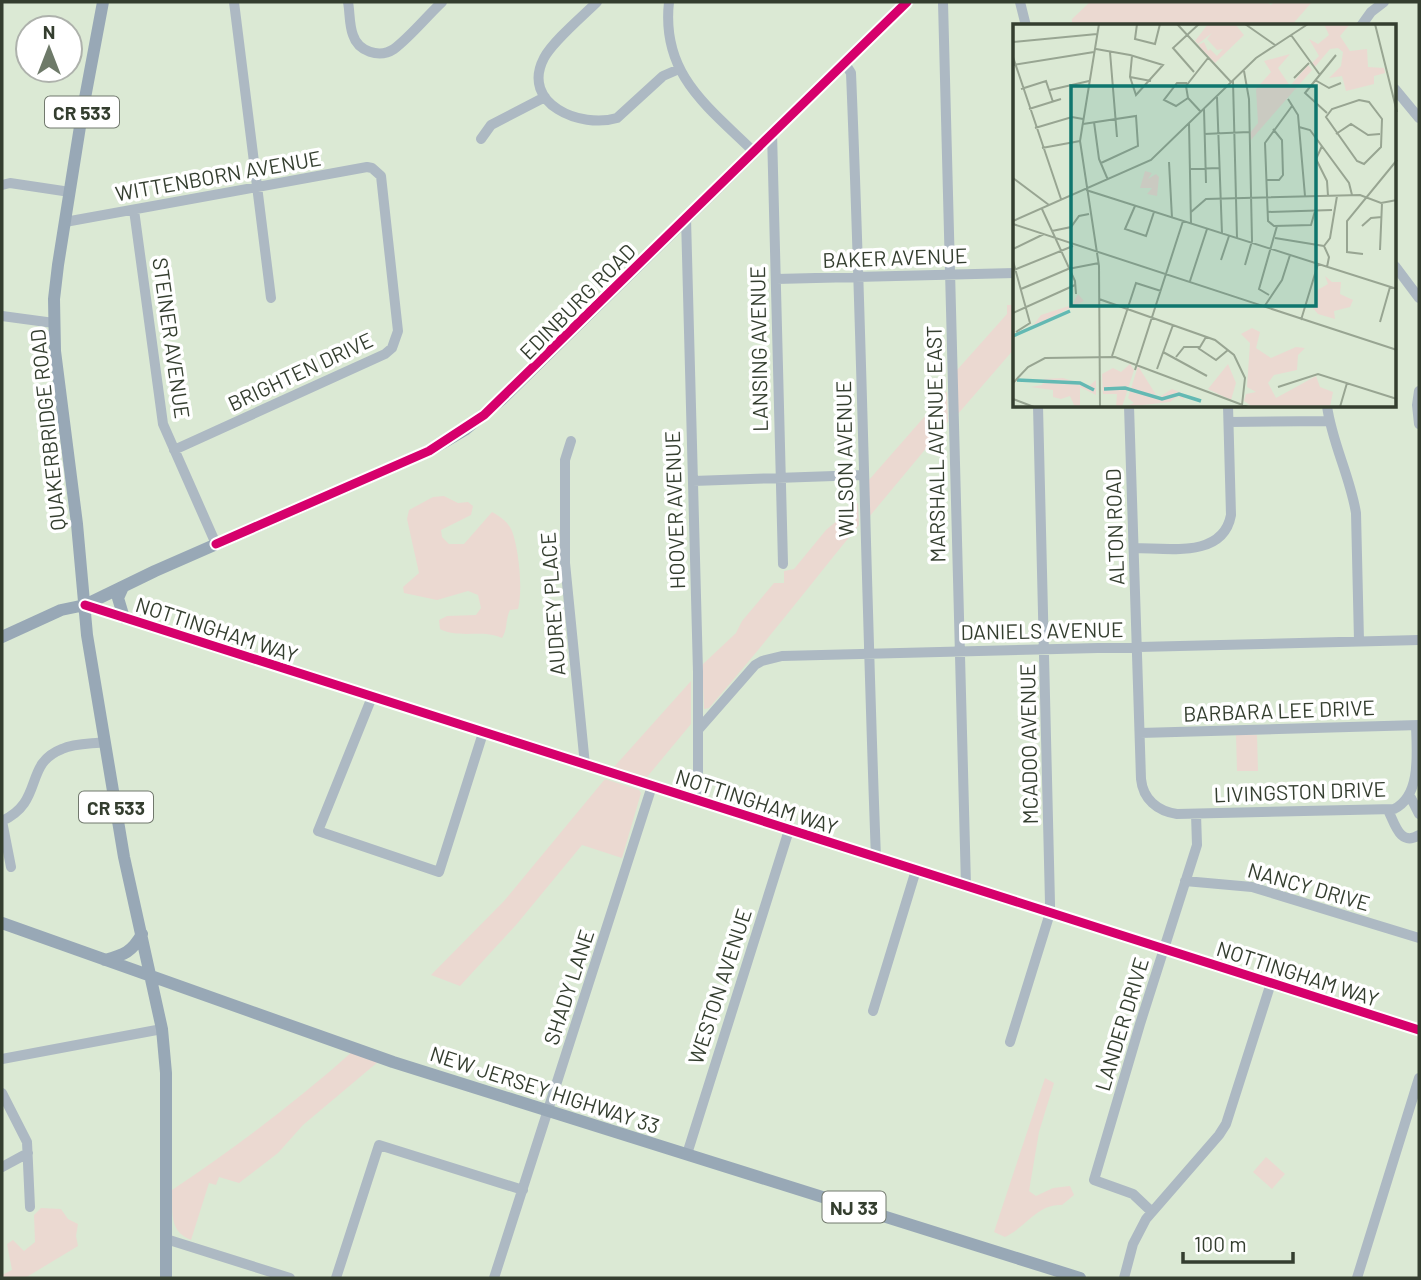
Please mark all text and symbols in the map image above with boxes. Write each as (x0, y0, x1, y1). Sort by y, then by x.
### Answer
north arrow (14, 14, 84, 84)
text: N (43, 20, 55, 43)
inset map (1013, 24, 1396, 408)
road number: CR 533 (45, 96, 119, 128)
street label: WITTENBORN AVENUE (113, 145, 323, 205)
street label: EDINBURG ROAD (514, 238, 640, 364)
street label: BAKER AVENUE (822, 242, 968, 272)
street label: STEINER AVENUE (148, 256, 196, 420)
street label: LANSING AVENUE (744, 266, 772, 432)
street label: MARSHALL AVENUE EAST (920, 325, 950, 563)
street label: BRIGHTEN DRIVE (223, 326, 377, 416)
street label: QUAKERBRIDGE ROAD (24, 328, 70, 532)
street label: WILSON AVENUE (830, 381, 858, 537)
street label: HOOVER AVENUE (659, 430, 689, 590)
street label: ALTON ROAD (1099, 468, 1129, 586)
street label: AUDREY PLACE (535, 531, 569, 677)
street label: NOTTINGHAM WAY (133, 591, 301, 667)
street label: DANIELS AVENUE (960, 616, 1124, 644)
street label: MCADOO AVENUE (1014, 663, 1042, 825)
street label: BARBARA LEE DRIVE (1183, 694, 1375, 726)
street label: NOTTINGHAM WAY (673, 763, 841, 839)
street label: LIVINGSTON DRIVE (1213, 775, 1387, 807)
road number: CR 533 (79, 792, 153, 822)
street label: NANCY DRIVE (1245, 857, 1373, 915)
street label: WESTON AVENUE (682, 905, 756, 1067)
street label: SHADY LANE (538, 926, 598, 1048)
street label: NOTTINGHAM WAY (1214, 935, 1382, 1011)
street label: LANDER DRIVE (1089, 954, 1153, 1094)
street label: NEW JERSEY HIGHWAY 33 (427, 1040, 663, 1138)
road number: NJ 33 (822, 1191, 886, 1222)
scale bar (1183, 1220, 1293, 1264)
text: 100 m (1194, 1231, 1247, 1256)

